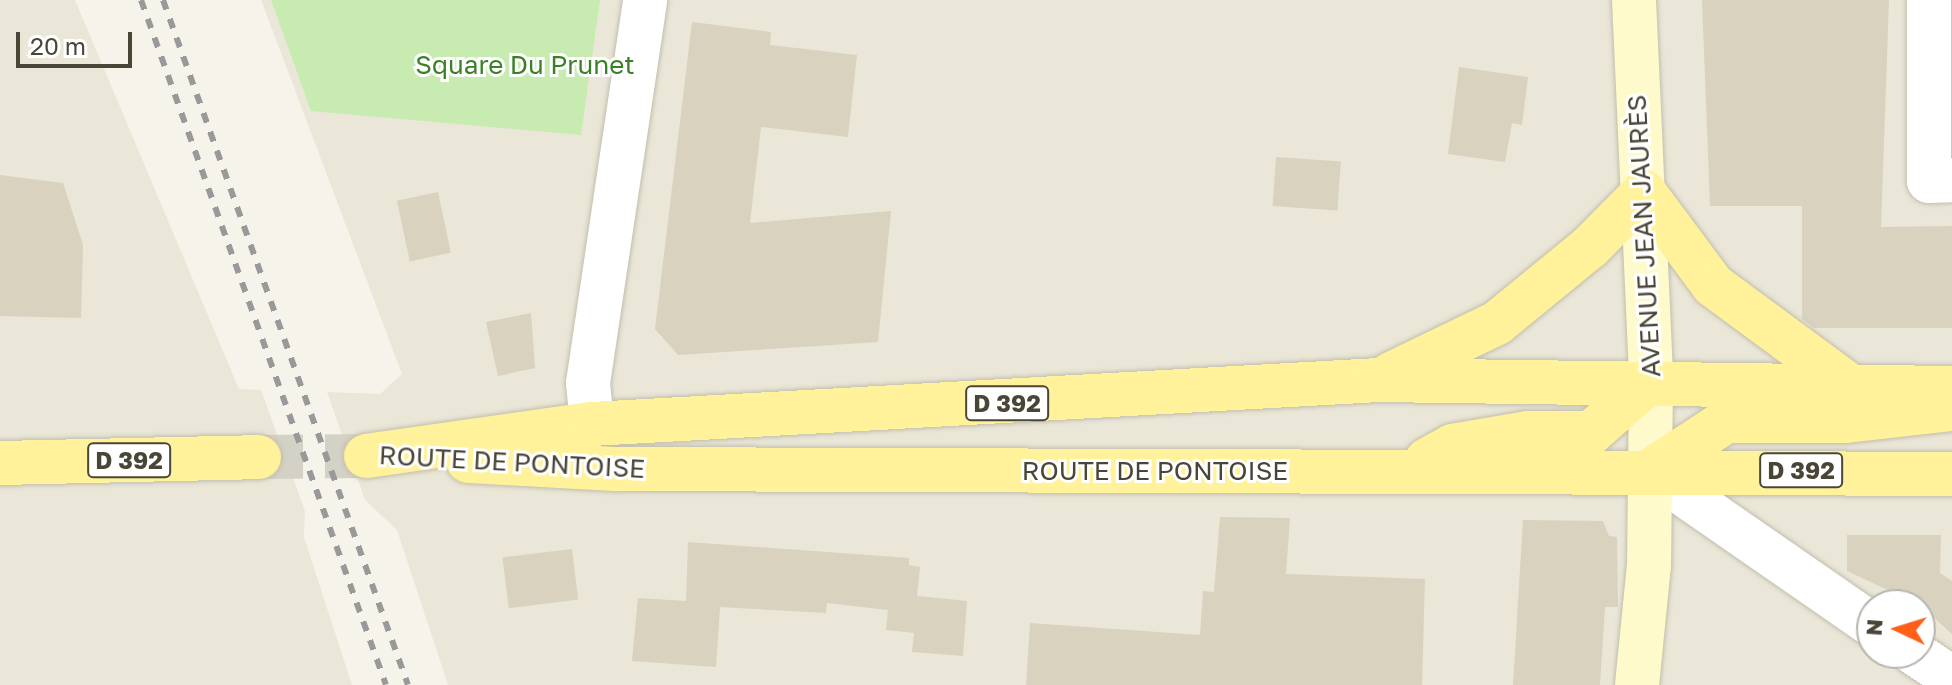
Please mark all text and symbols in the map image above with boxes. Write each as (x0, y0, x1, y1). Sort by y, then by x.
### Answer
scale bar (20, 16, 136, 66)
text: 20 m (30, 31, 86, 60)
park label: Square Du Prunet (415, 49, 635, 81)
street label: AVENUE JEAN JAURÈS (1621, 94, 1667, 378)
road number: D 392 (965, 383, 1049, 423)
street label: ROUTE DE PONTOISE (378, 439, 646, 485)
road number: D 392 (87, 440, 171, 480)
road number: D 392 (1759, 450, 1843, 490)
street label: ROUTE DE PONTOISE (1022, 455, 1288, 487)
north arrow (1856, 589, 1936, 669)
text: N (1860, 618, 1888, 637)

